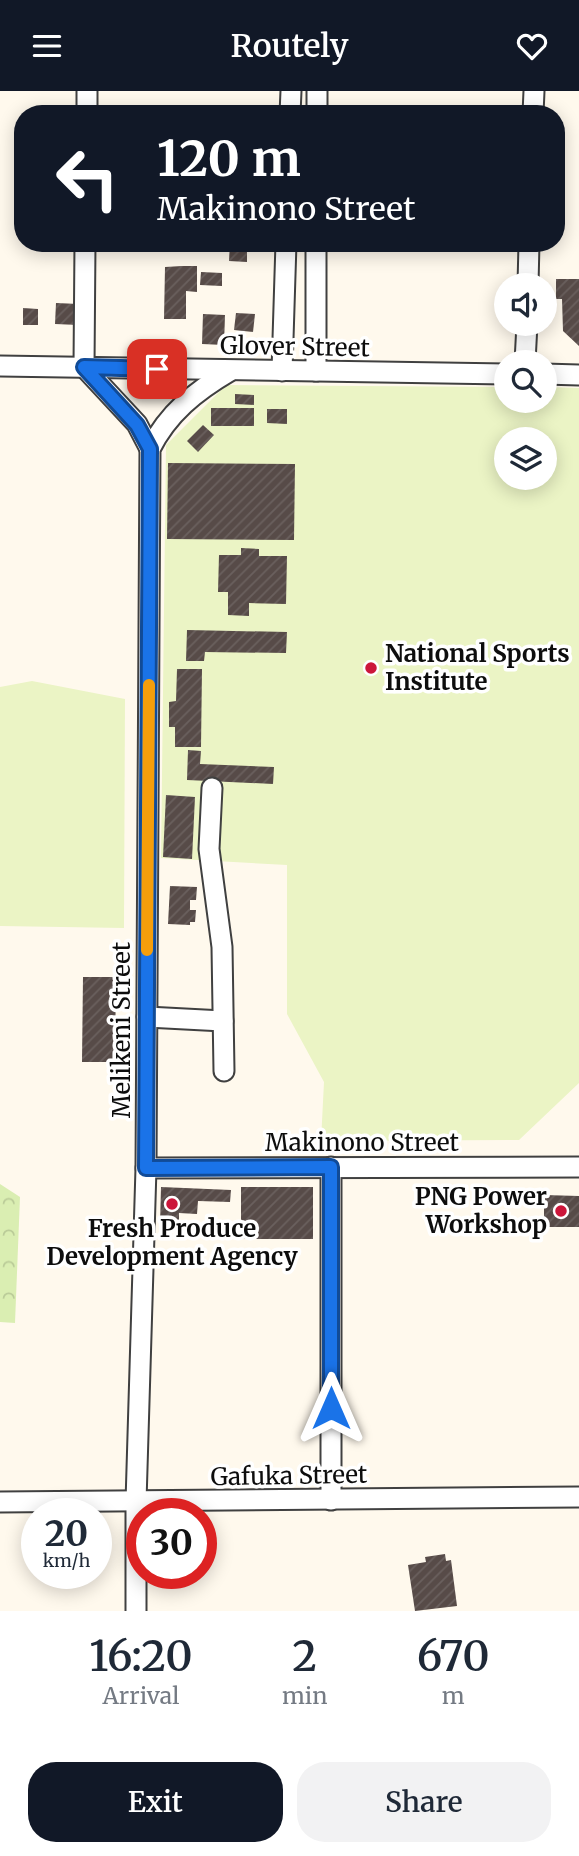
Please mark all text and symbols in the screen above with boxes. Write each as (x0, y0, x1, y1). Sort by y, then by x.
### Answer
text: Routely (230, 26, 349, 66)
icon: menu (28, 27, 66, 65)
icon: heart (513, 27, 551, 65)
text: 120 m (157, 128, 301, 189)
icon: left (42, 133, 133, 224)
text: Makinono Street (157, 189, 415, 229)
map controls (494, 273, 557, 490)
button: sound (494, 273, 557, 336)
street label: Glover Street (220, 330, 371, 363)
pin (127, 339, 187, 399)
icon: arrive (138, 350, 176, 388)
button: search (494, 350, 557, 413)
button: layers (494, 427, 557, 490)
place label: National Sports Institute (385, 638, 570, 697)
marker: National Sports Institute (363, 660, 379, 676)
street label: Melikeni Street (106, 941, 137, 1118)
street label: Makinono Street (265, 1127, 460, 1158)
place label: PNG Power Workshop (415, 1181, 547, 1240)
marker: Fresh Produce Development Agency (164, 1196, 180, 1212)
marker: PNG Power Workshop (553, 1203, 569, 1219)
place label: Fresh Produce Development Agency (46, 1213, 299, 1272)
position arrow (294, 1371, 368, 1445)
street label: Gafuka Street (210, 1459, 368, 1492)
speed limit sign: 30 (126, 1498, 217, 1589)
text: 20 (45, 1512, 88, 1556)
text: km/h (43, 1549, 90, 1572)
text: 16:20 (89, 1630, 193, 1682)
text: 2 (292, 1630, 317, 1682)
text: 670 (417, 1630, 490, 1682)
text: Arrival (103, 1681, 179, 1710)
text: min (282, 1681, 327, 1710)
text: m (442, 1681, 465, 1710)
button: Exit (28, 1762, 283, 1842)
button: Share (297, 1762, 551, 1842)

